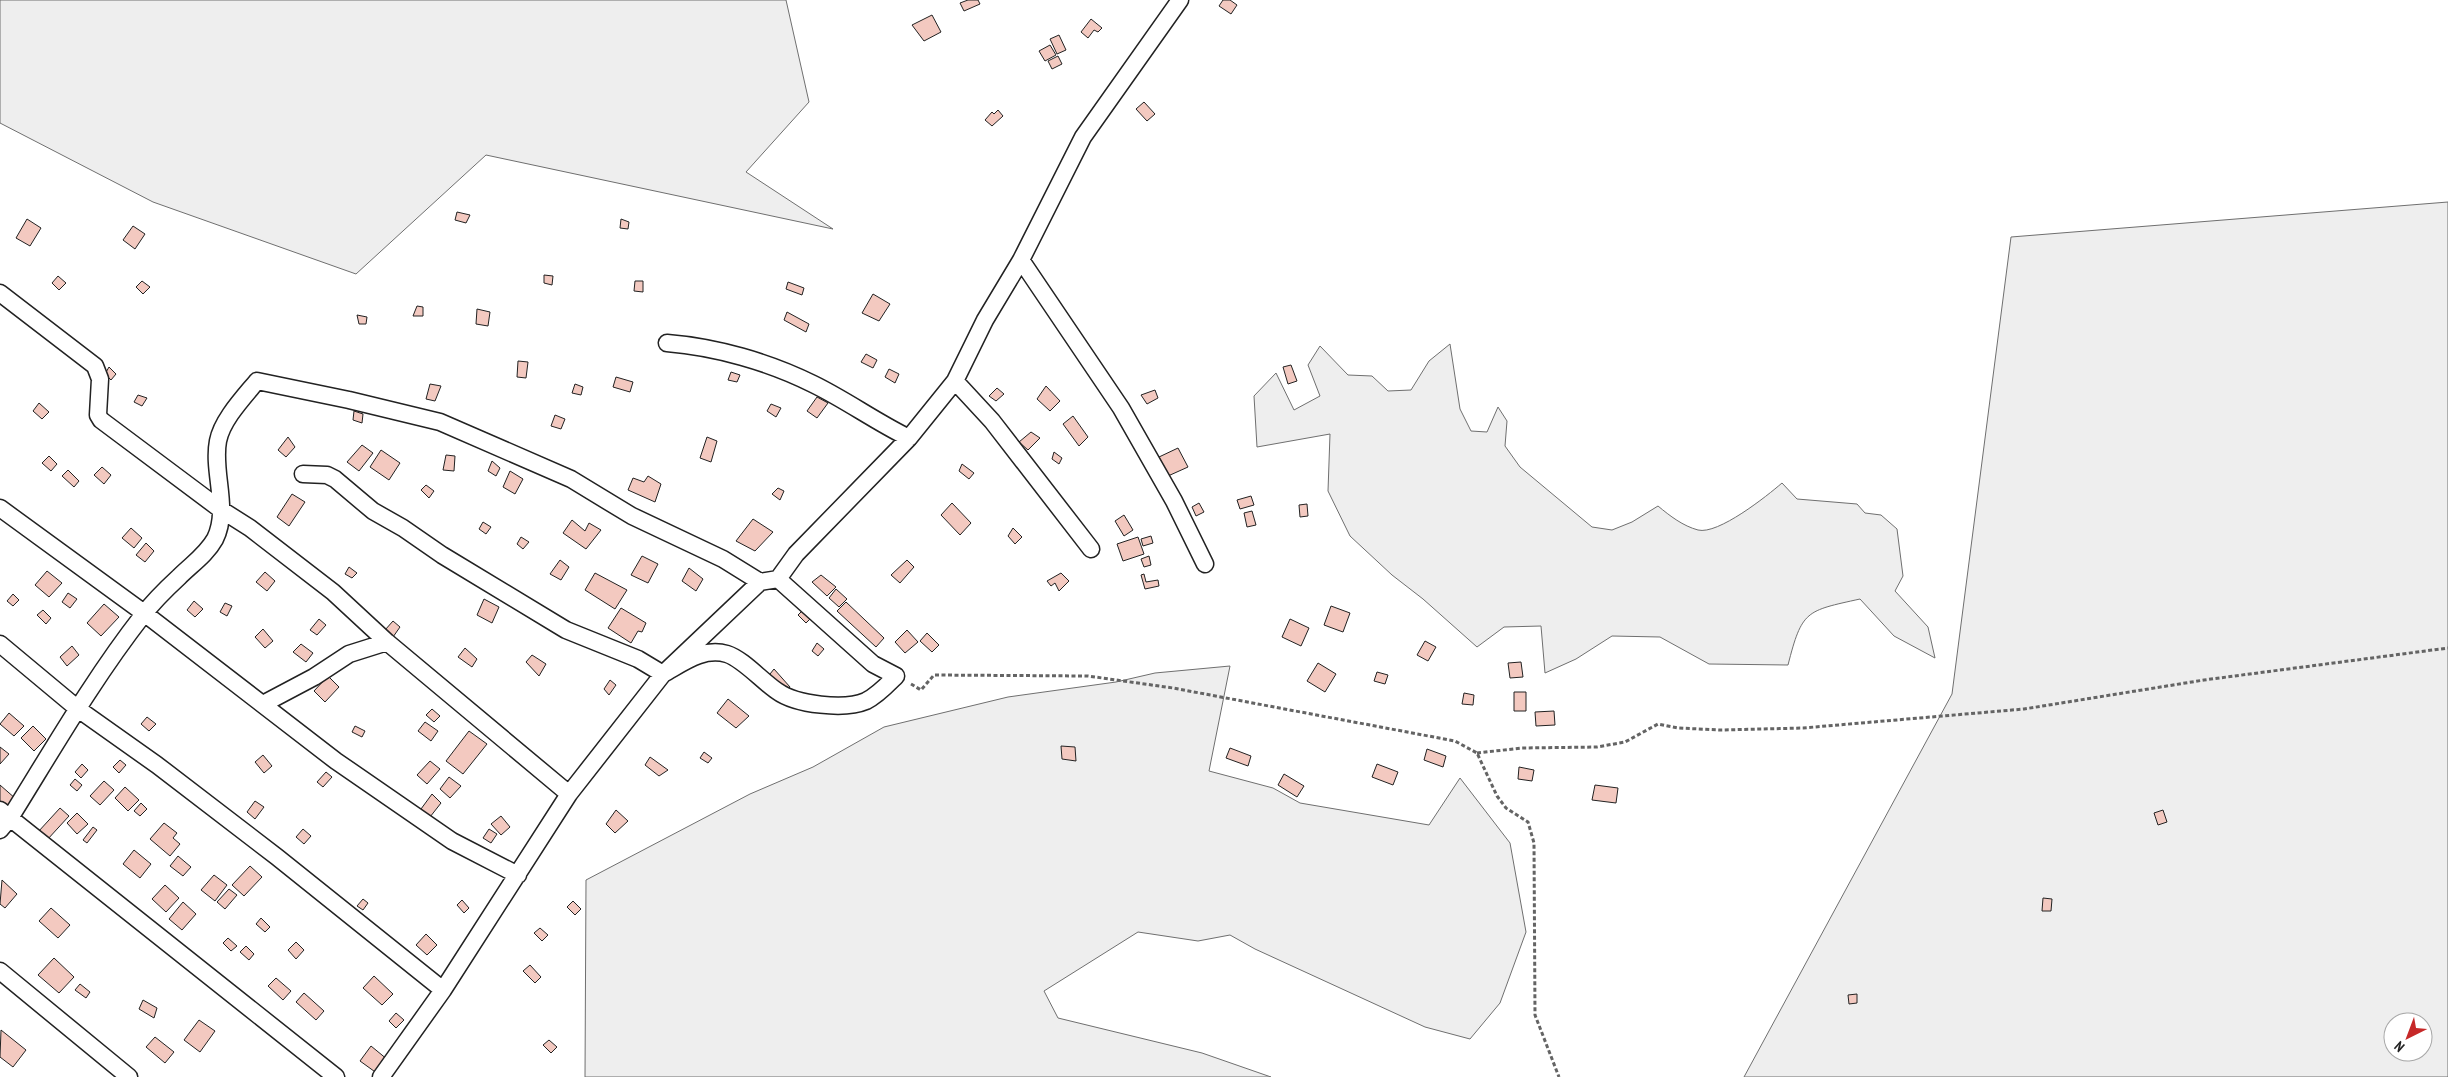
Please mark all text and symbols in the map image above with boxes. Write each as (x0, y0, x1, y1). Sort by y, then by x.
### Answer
north arrow (2383, 1012, 2433, 1062)
text: N (2390, 1037, 2408, 1056)

